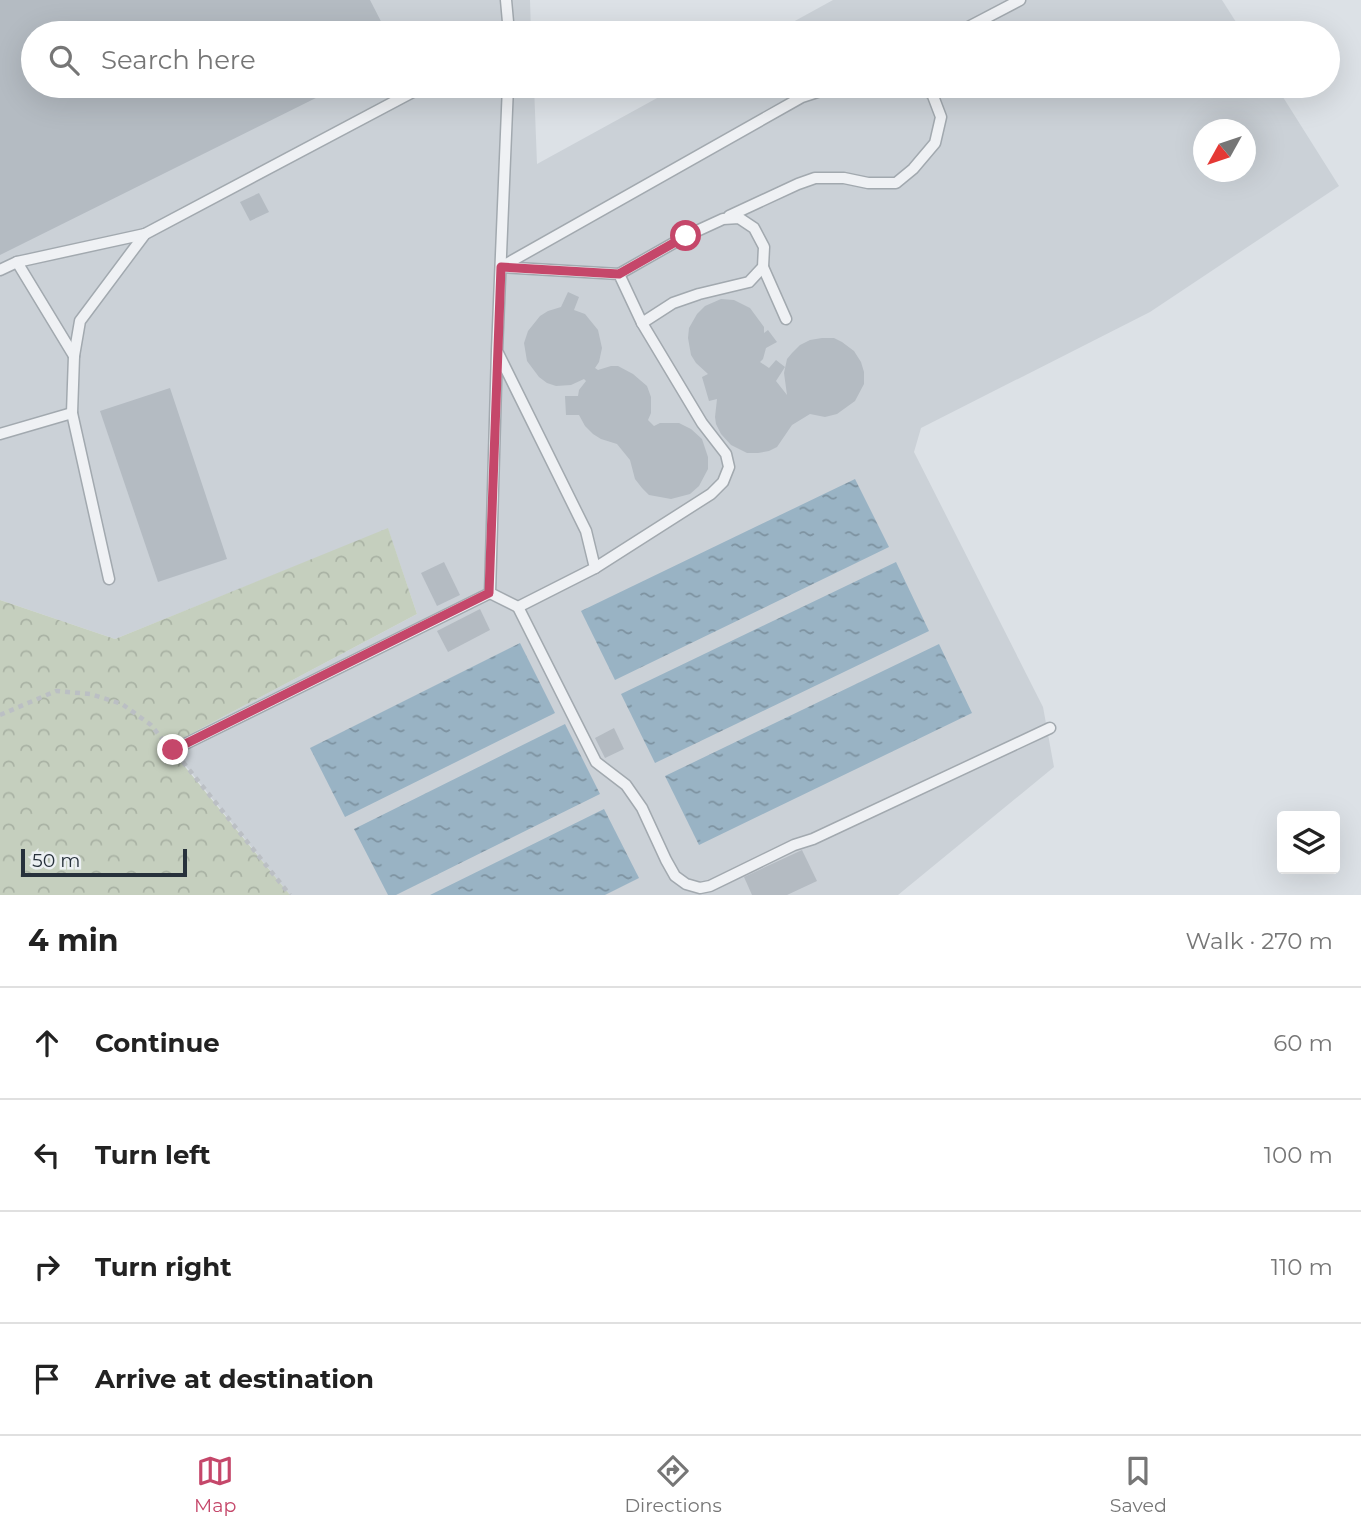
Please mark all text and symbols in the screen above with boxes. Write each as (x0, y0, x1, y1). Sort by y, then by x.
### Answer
search box (21, 21, 1340, 98)
icon: search (45, 41, 83, 79)
text: Search here (101, 44, 256, 76)
north arrow (1193, 119, 1256, 182)
route start (670, 220, 701, 251)
route end (157, 734, 188, 765)
map controls (1277, 811, 1340, 874)
button: layers (1277, 811, 1340, 874)
scale bar (21, 846, 187, 878)
text: 50 m (32, 849, 80, 872)
text: 4 min (28, 922, 118, 959)
text: Walk · 270 m (1186, 927, 1333, 955)
icon: ahead (28, 1024, 66, 1062)
text: Continue (95, 1027, 220, 1059)
text: 60 m (1273, 1029, 1333, 1057)
icon: left (28, 1136, 66, 1174)
text: Turn left (95, 1139, 211, 1171)
text: 100 m (1264, 1141, 1333, 1169)
icon: right (28, 1248, 66, 1286)
text: Turn right (95, 1251, 231, 1283)
text: 110 m (1271, 1253, 1333, 1281)
icon: arrive (28, 1360, 66, 1398)
text: Arrive at destination (95, 1363, 374, 1395)
tab: Map (194, 1452, 236, 1517)
tab: Directions (624, 1452, 722, 1517)
tab: Saved (1110, 1452, 1167, 1517)

